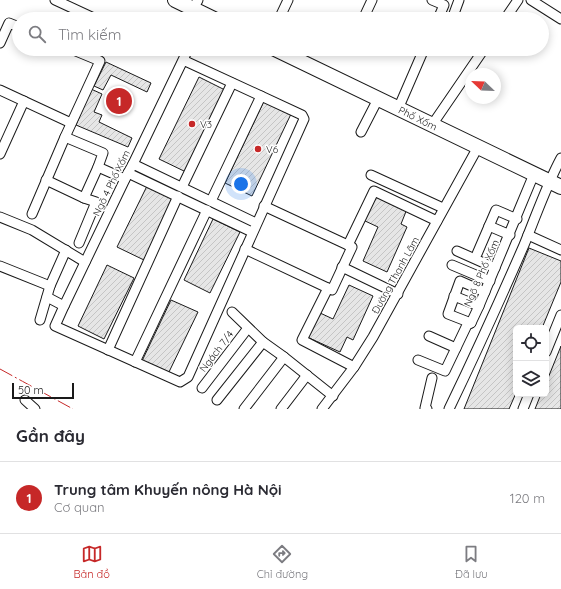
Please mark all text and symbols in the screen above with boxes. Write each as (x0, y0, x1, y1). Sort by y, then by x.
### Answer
search box (12, 12, 549, 56)
icon: search (26, 23, 48, 45)
text: Tìm kiếm (58, 25, 121, 44)
north arrow (465, 68, 501, 104)
pin: 1 (106, 86, 132, 116)
street label: Phố Xốm (396, 103, 439, 133)
place label: V3 (200, 118, 212, 131)
marker: V3 (187, 119, 197, 129)
place label: V6 (266, 143, 279, 156)
marker: V6 (253, 144, 263, 154)
street label: Ngõ 4 Phố Xốm (90, 148, 133, 218)
your location (231, 174, 251, 194)
street label: Đường Thanh Lãm (369, 234, 422, 316)
street label: Ngõ 8 Phố Xốm (461, 238, 502, 309)
map controls (513, 325, 549, 397)
button: locate (513, 325, 549, 361)
street label: Ngách 7/4 (197, 328, 236, 375)
button: layers (513, 361, 549, 397)
scale bar (12, 381, 74, 400)
text: 50 m (18, 383, 44, 397)
text: Gần đây (16, 425, 85, 446)
text: Trung tâm Khuyến nông Hà Nội (54, 480, 282, 499)
text: 1 (26, 490, 32, 506)
text: 120 m (510, 490, 545, 506)
text: Cơ quan (54, 499, 105, 515)
tab: Bản đồ (73, 543, 110, 581)
tab: Chỉ đường (257, 543, 308, 581)
tab: Đã lưu (455, 543, 488, 581)

